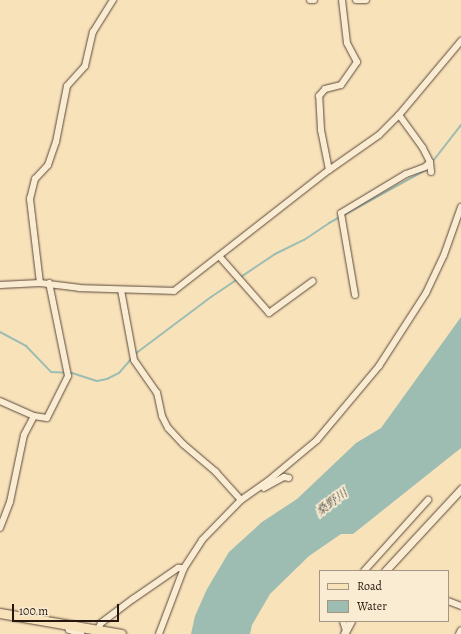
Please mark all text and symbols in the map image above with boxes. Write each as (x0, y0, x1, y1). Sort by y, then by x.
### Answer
water label: 桑野川 (313, 486, 351, 520)
legend (319, 570, 449, 622)
text: Road (357, 578, 382, 594)
scale bar (14, 596, 121, 622)
text: Water (357, 598, 387, 614)
text: 100 m (19, 603, 48, 619)

